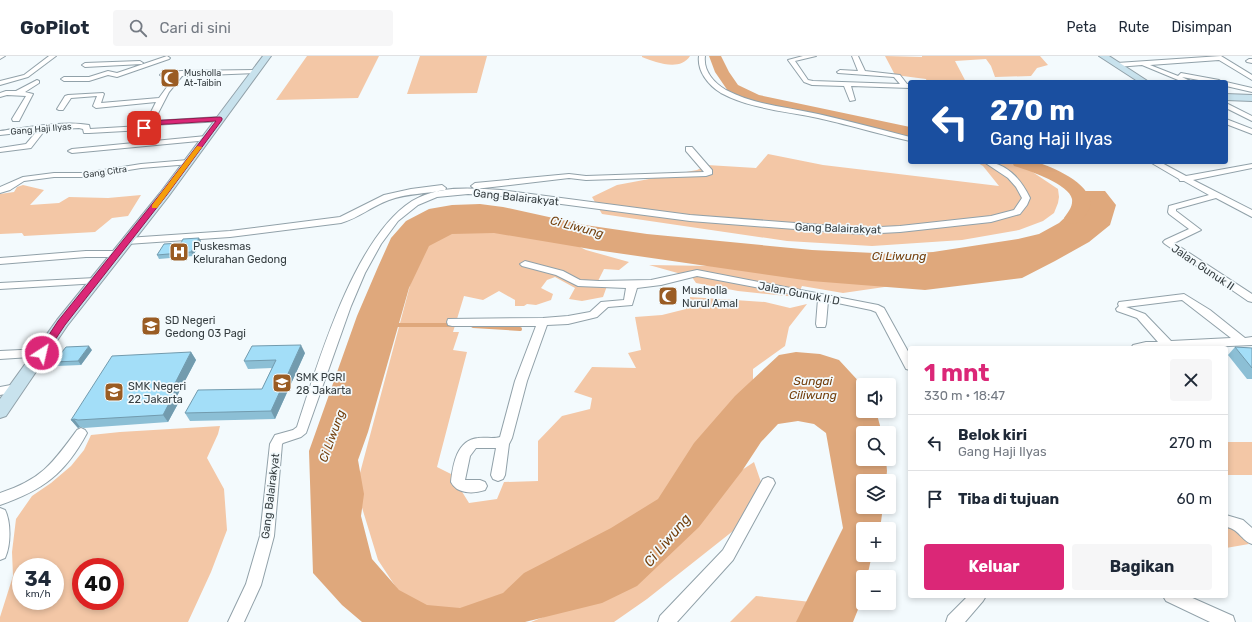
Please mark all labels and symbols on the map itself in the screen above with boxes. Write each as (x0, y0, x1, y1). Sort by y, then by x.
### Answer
mosque icon: Musholla At-Taibin (159, 67, 181, 89)
place label: Musholla At-Taibin (184, 68, 222, 88)
pin (127, 111, 161, 145)
street label: Gang Haji Ilyas (10, 121, 72, 137)
street label: Gang Citra (82, 164, 128, 180)
street label: Gang Balairakyat (472, 187, 560, 209)
water label: Ci Liwung (549, 213, 605, 241)
street label: Gang Balairakyat (795, 220, 882, 237)
place label: Puskesmas Kelurahan Gedong (193, 240, 287, 266)
hospital icon: Puskesmas Kelurahan Gedong (168, 241, 190, 263)
street label: Jalan Gunuk II (1169, 242, 1237, 293)
water label: Ci Liwung (872, 249, 926, 263)
street label: Jalan Gunuk II D (757, 279, 841, 308)
place label: Musholla Nurul Amal (682, 284, 738, 310)
mosque icon: Musholla Nurul Amal (657, 285, 679, 307)
place label: SD Negeri Gedong 03 Pagi (165, 314, 246, 340)
school or university icon: SD Negeri Gedong 03 Pagi (140, 315, 162, 337)
position arrow (21, 332, 63, 374)
place label: SMK PGRI 28 Jakarta (296, 371, 351, 397)
school or university icon: SMK PGRI 28 Jakarta (271, 372, 293, 394)
water label: Sungai Ciliwung (789, 374, 837, 402)
place label: SMK Negeri 22 Jakarta (128, 380, 186, 406)
school or university icon: SMK Negeri 22 Jakarta (103, 381, 125, 403)
water label: Ci Liwung (316, 408, 348, 464)
street label: Gang Balairakyat (259, 452, 282, 540)
water label: Ci Liwung (640, 510, 694, 570)
speed limit sign: 40 (72, 558, 124, 610)

